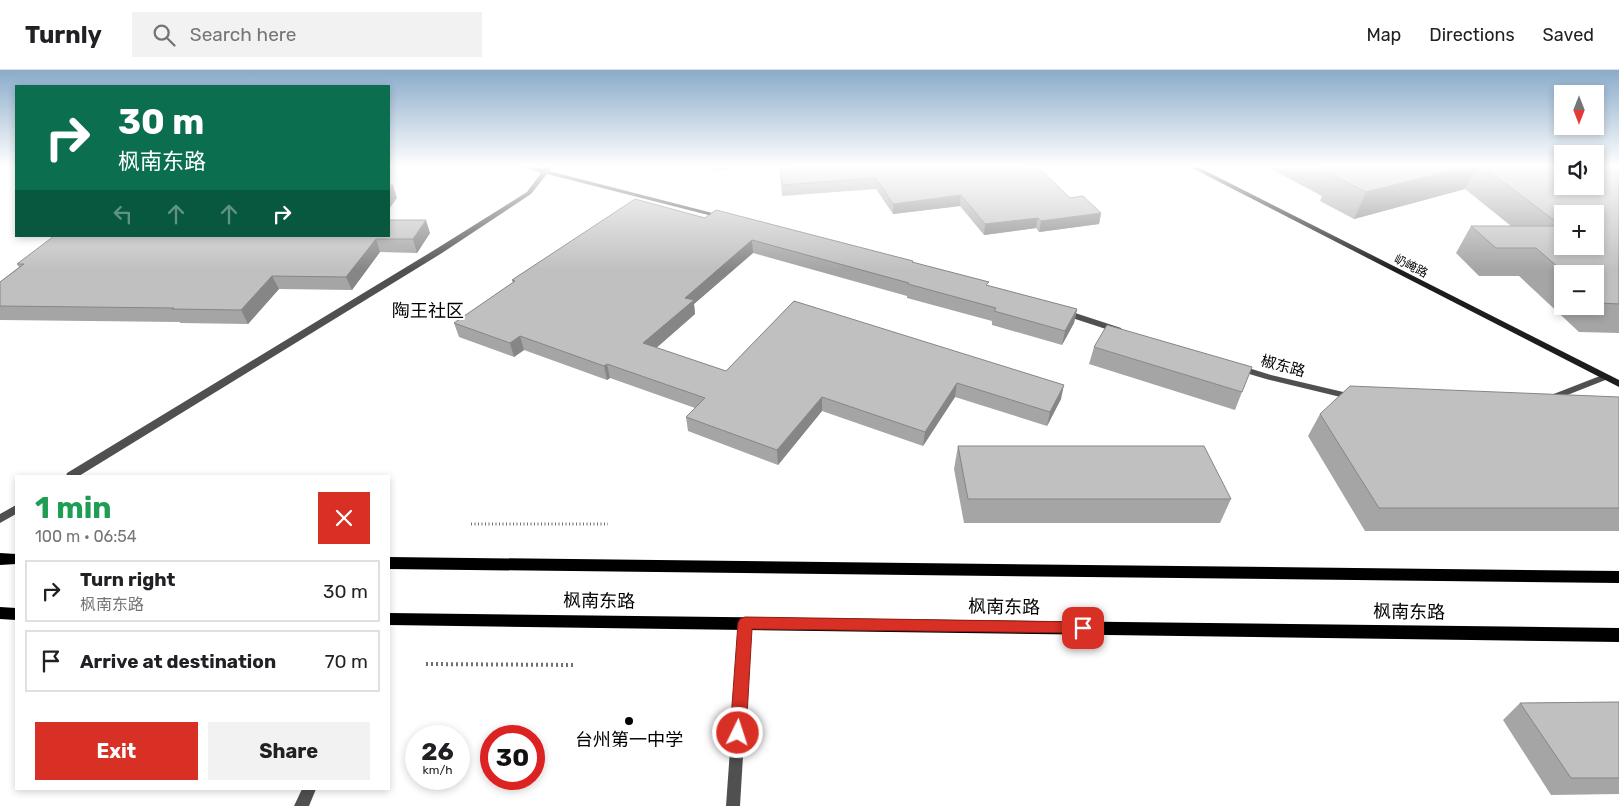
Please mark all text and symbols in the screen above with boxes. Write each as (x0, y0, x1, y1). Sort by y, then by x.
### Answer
search box (132, 12, 482, 57)
text: Turnly (25, 21, 102, 49)
icon: search (150, 21, 178, 49)
text: Search here (190, 23, 296, 46)
text: Map (1366, 24, 1401, 46)
text: Directions (1429, 24, 1515, 46)
text: Saved (1543, 24, 1594, 46)
north arrow (1554, 85, 1604, 135)
map controls (1554, 85, 1604, 315)
text: 30 m (118, 101, 204, 143)
icon: right (35, 105, 100, 170)
button: sound (1554, 145, 1604, 195)
text: 枫南东路 (118, 148, 206, 175)
icon: left (109, 200, 137, 228)
icon: ahead (162, 200, 190, 228)
icon: ahead (215, 200, 243, 228)
icon: right (268, 200, 296, 228)
button: + (1554, 205, 1604, 255)
street label: 屷崦路 (1392, 252, 1430, 280)
button: − (1554, 265, 1604, 315)
district label: 陶王社区 (392, 300, 464, 322)
street label: 椒东路 (1259, 351, 1307, 381)
text: 1 min (35, 490, 112, 526)
button: close (318, 492, 370, 544)
text: 100 m · 06:54 (35, 527, 137, 546)
text: Turn right (80, 568, 175, 591)
icon: right (37, 577, 65, 605)
text: 30 m (323, 580, 368, 603)
street label: 枫南东路 (563, 589, 635, 613)
text: 枫南东路 (80, 595, 144, 614)
street label: 枫南东路 (968, 595, 1040, 619)
street label: 枫南东路 (1373, 600, 1445, 624)
pin (1062, 607, 1104, 649)
icon: arrive (1069, 614, 1097, 642)
icon: arrive (37, 647, 65, 675)
text: Arrive at destination (80, 650, 276, 673)
text: 70 m (325, 650, 368, 673)
position arrow (711, 706, 763, 758)
marker: 台州第一中学 (623, 715, 635, 727)
button: Exit (35, 722, 198, 780)
button: Share (208, 722, 370, 780)
speed limit sign: 30 (480, 725, 545, 790)
place label: 台州第一中学 (575, 729, 683, 751)
text: 26 (421, 737, 454, 766)
text: km/h (423, 763, 452, 777)

